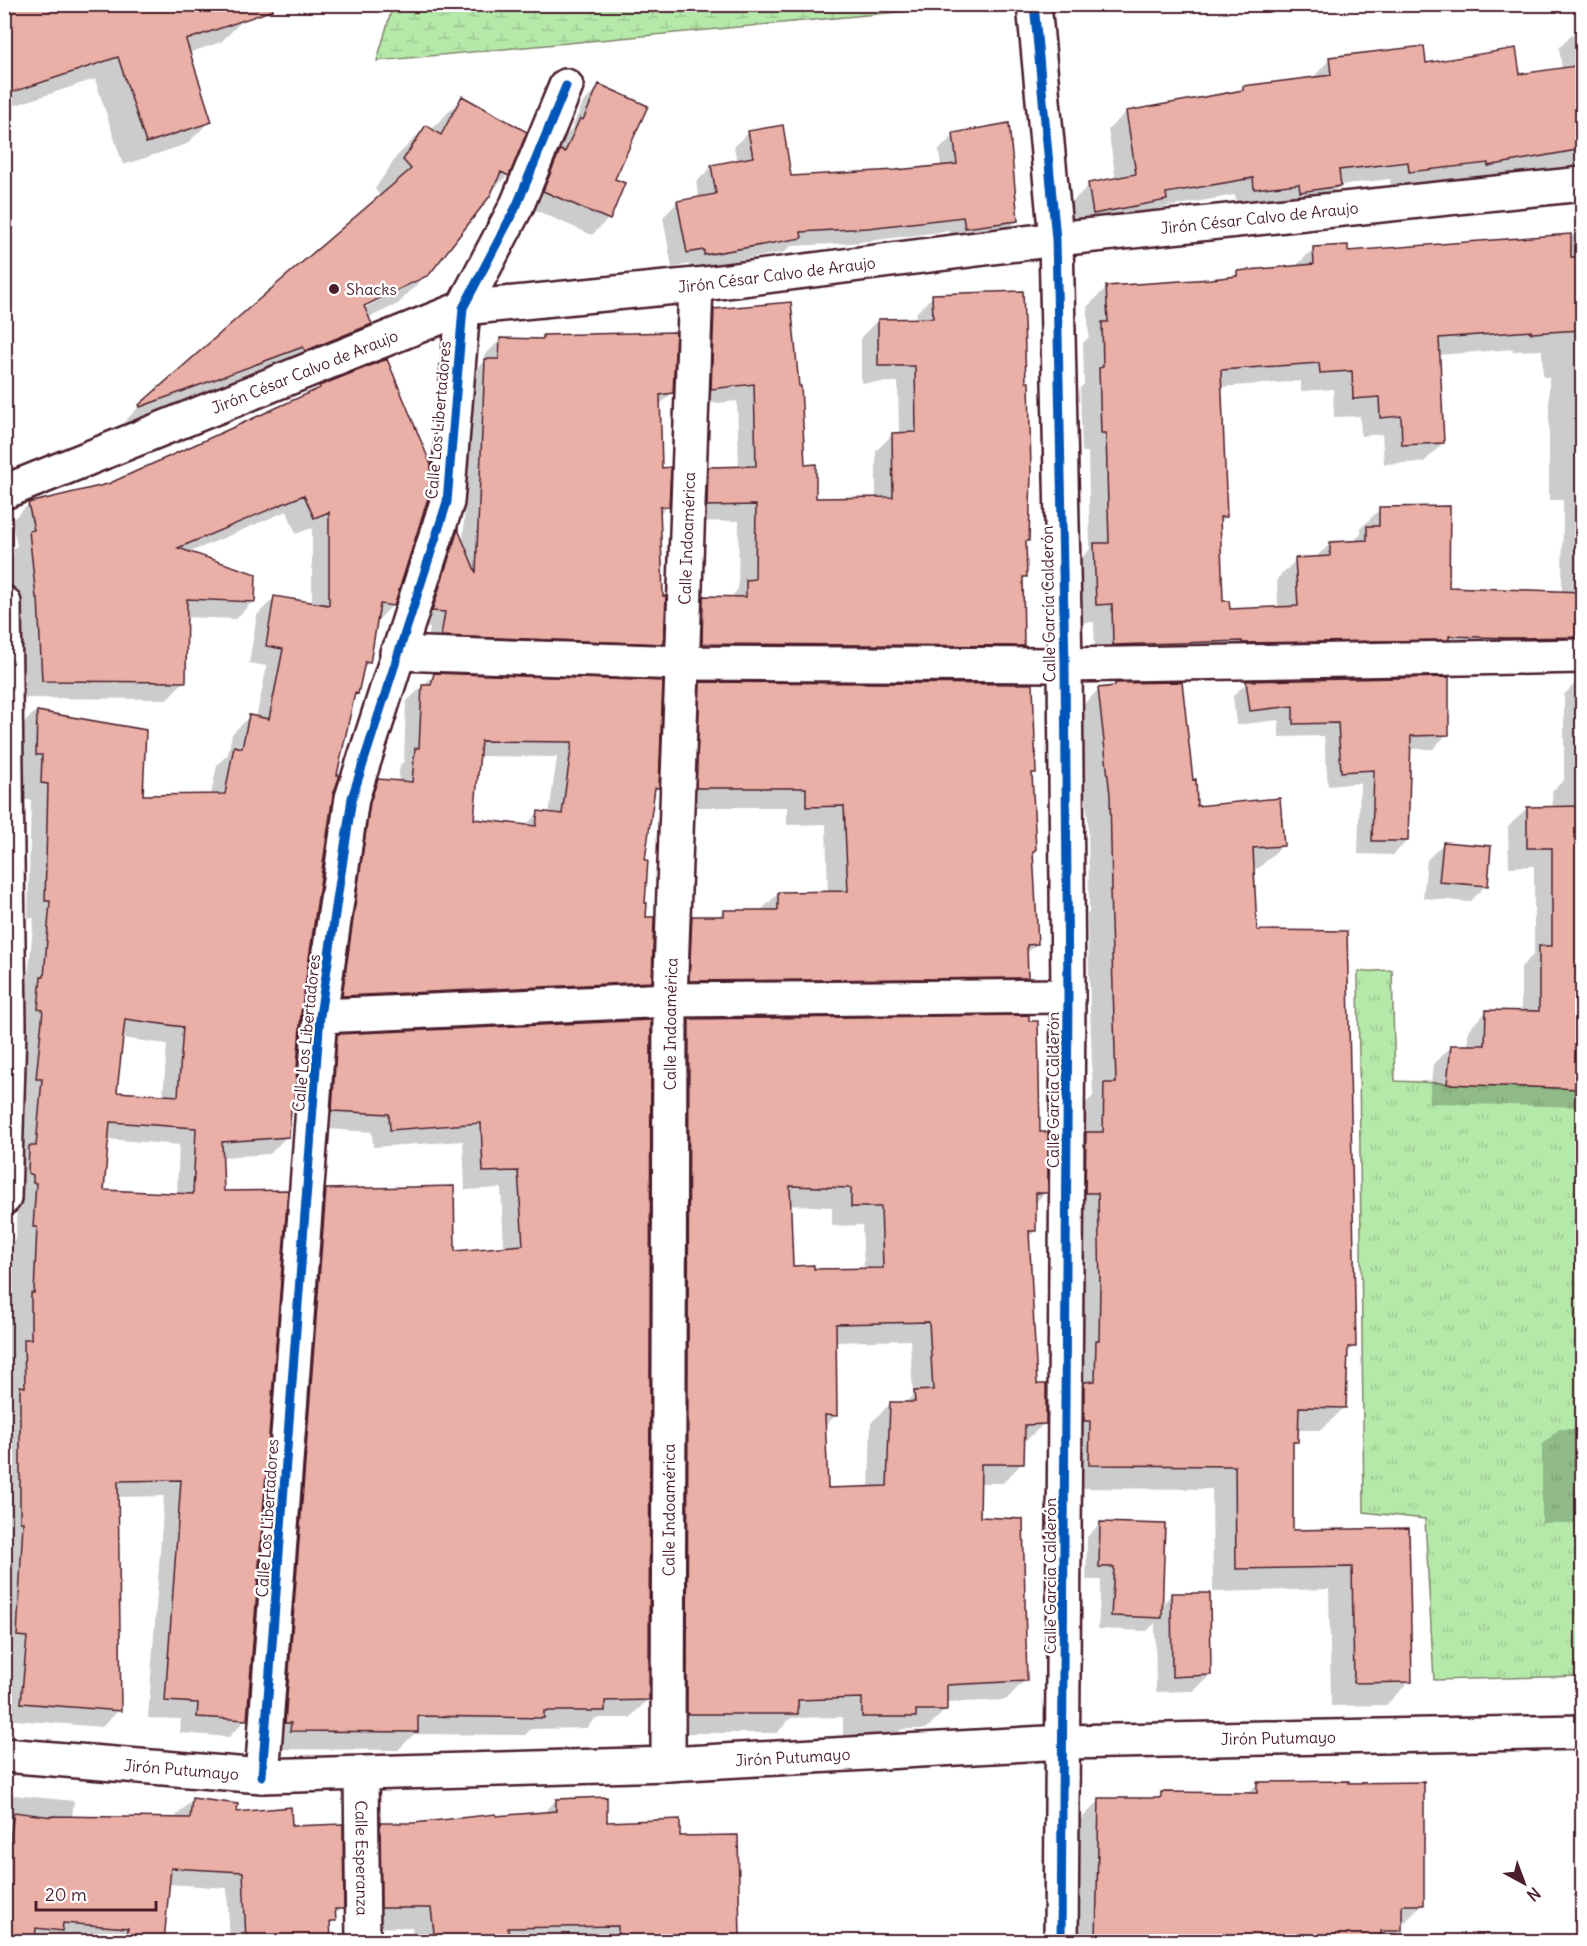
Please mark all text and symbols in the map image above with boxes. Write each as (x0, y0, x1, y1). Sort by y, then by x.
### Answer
street label: Jirón César Calvo de Araujo (1159, 197, 1359, 238)
street label: Jirón César Calvo de Araujo (677, 252, 877, 297)
place label: Shacks (346, 279, 397, 299)
marker: Shacks (327, 282, 341, 296)
street label: Jirón César Calvo de Araujo (209, 325, 401, 418)
street label: Calle Los Libertadores (421, 340, 455, 500)
street label: Calle Indoamérica (674, 472, 699, 605)
street label: Calle García Calderón (1037, 526, 1059, 682)
street label: Calle Los Libertadores (288, 953, 324, 1113)
street label: Calle Indoamérica (660, 957, 682, 1090)
street label: Calle García Calderón (1043, 1012, 1063, 1168)
street label: Calle Los Libertadores (251, 1438, 283, 1598)
street label: Calle Indoamérica (658, 1444, 679, 1576)
street label: Calle García Calderón (1040, 1498, 1060, 1654)
street label: Jirón Putumayo (1220, 1727, 1336, 1749)
street label: Jirón Putumayo (735, 1744, 851, 1770)
street label: Jirón Putumayo (123, 1755, 240, 1784)
street label: Calle Esperanza (351, 1800, 373, 1916)
north arrow (1494, 1853, 1554, 1913)
scale bar (36, 1874, 156, 1912)
text: 20 m (45, 1883, 87, 1906)
text: N (1523, 1883, 1545, 1905)

